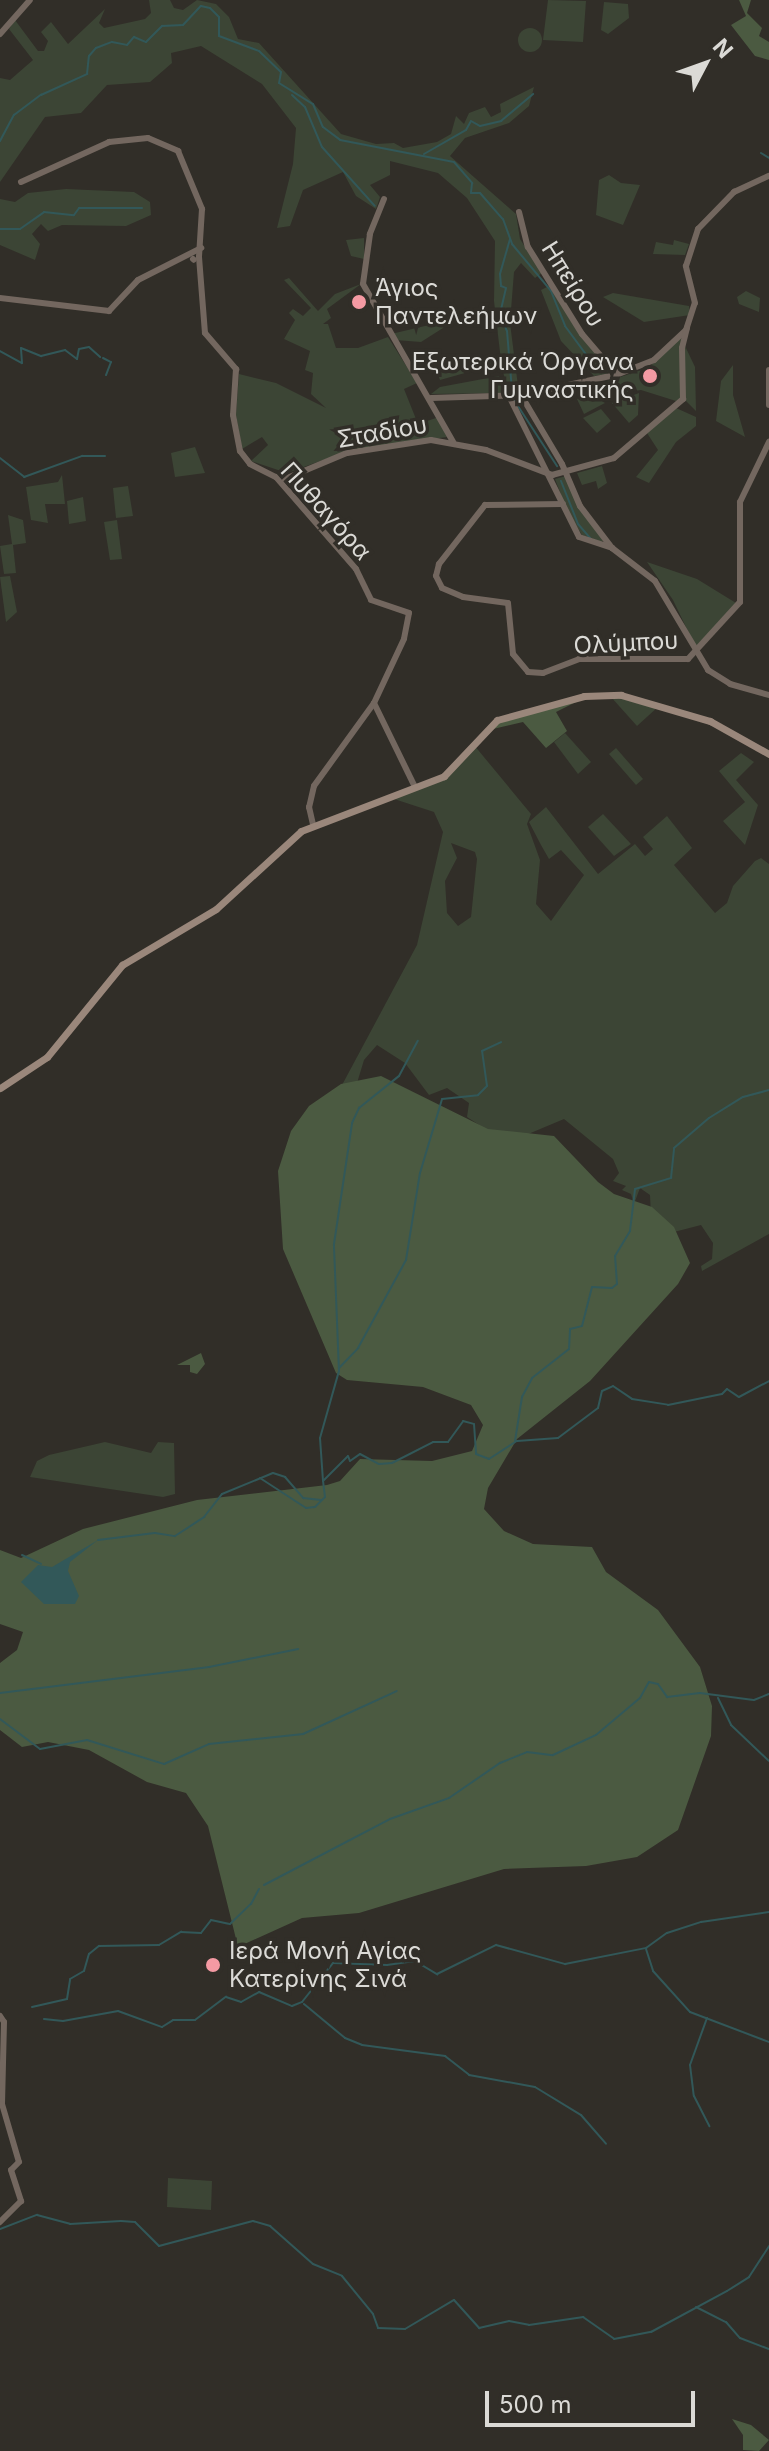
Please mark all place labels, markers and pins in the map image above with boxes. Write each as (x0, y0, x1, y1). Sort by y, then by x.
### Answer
place label: Άγιος Παντελεήμων (375, 274, 537, 330)
marker: Άγιος Παντελεήμων (350, 293, 368, 311)
place label: Εξωτερικά Όργανα Γυμναστικής (412, 348, 634, 404)
marker: Εξωτερικά Όργανα Γυμναστικής (641, 367, 659, 385)
place label: Ιερά Μονή Αγίας Κατερίνης Σινά (229, 1937, 421, 1993)
marker: Ιερά Μονή Αγίας Κατερίνης Σινά (204, 1956, 222, 1974)

